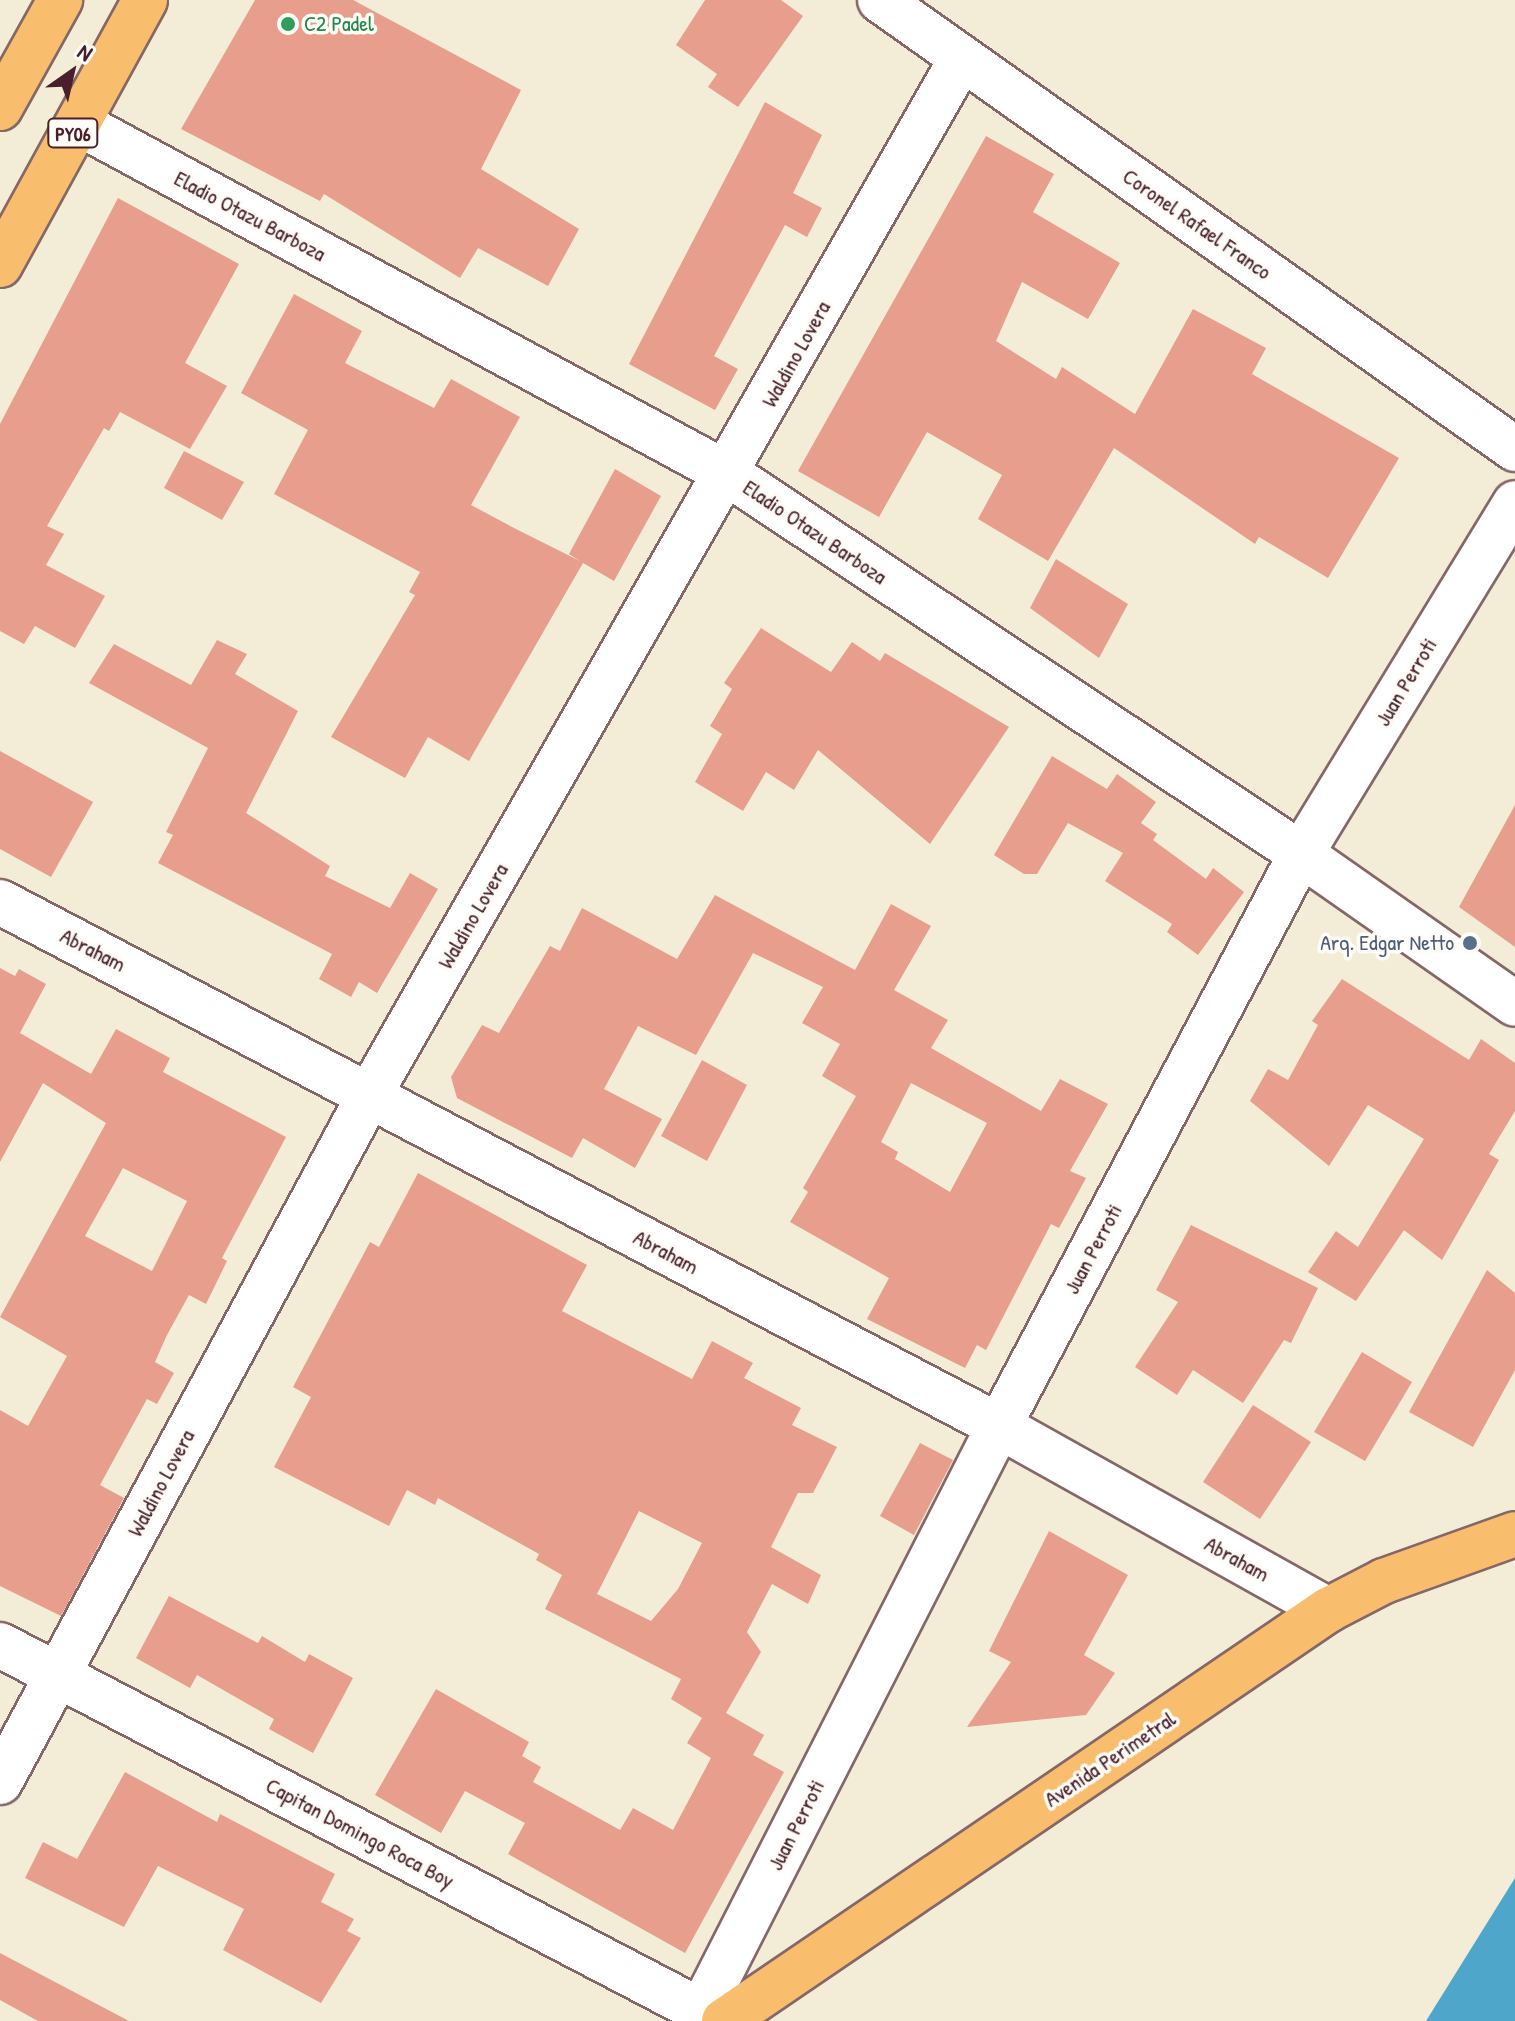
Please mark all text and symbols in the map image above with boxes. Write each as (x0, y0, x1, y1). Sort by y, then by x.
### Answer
place label: C2 Padel (304, 11, 374, 37)
marker: C2 Padel (279, 15, 297, 33)
north arrow (32, 32, 112, 112)
text: N (72, 36, 99, 68)
road number: PY06 (47, 117, 99, 149)
street label: Coronel Rafael Franco (1118, 163, 1276, 285)
street label: Eladio Otazu Barboza (170, 165, 330, 267)
street label: Waldino Lovera (756, 296, 836, 412)
street label: Eladio Otazu Barboza (738, 474, 892, 590)
street label: Juan Perroti (1369, 633, 1443, 731)
street label: Waldino Lovera (432, 859, 514, 973)
street label: Abraham (56, 922, 130, 978)
place label: Arq. Edgar Netto (1320, 930, 1454, 956)
marker: Arq. Edgar Netto (1461, 934, 1479, 952)
street label: Juan Perroti (1058, 1199, 1128, 1299)
street label: Abraham (629, 1224, 703, 1280)
street label: Waldino Lovera (122, 1425, 200, 1541)
street label: Abraham (1200, 1531, 1274, 1587)
street label: Avenida Perimetral (1039, 1705, 1181, 1813)
street label: Capitan Domingo Roca Boy (261, 1772, 459, 1894)
street label: Juan Perroti (762, 1775, 830, 1875)

